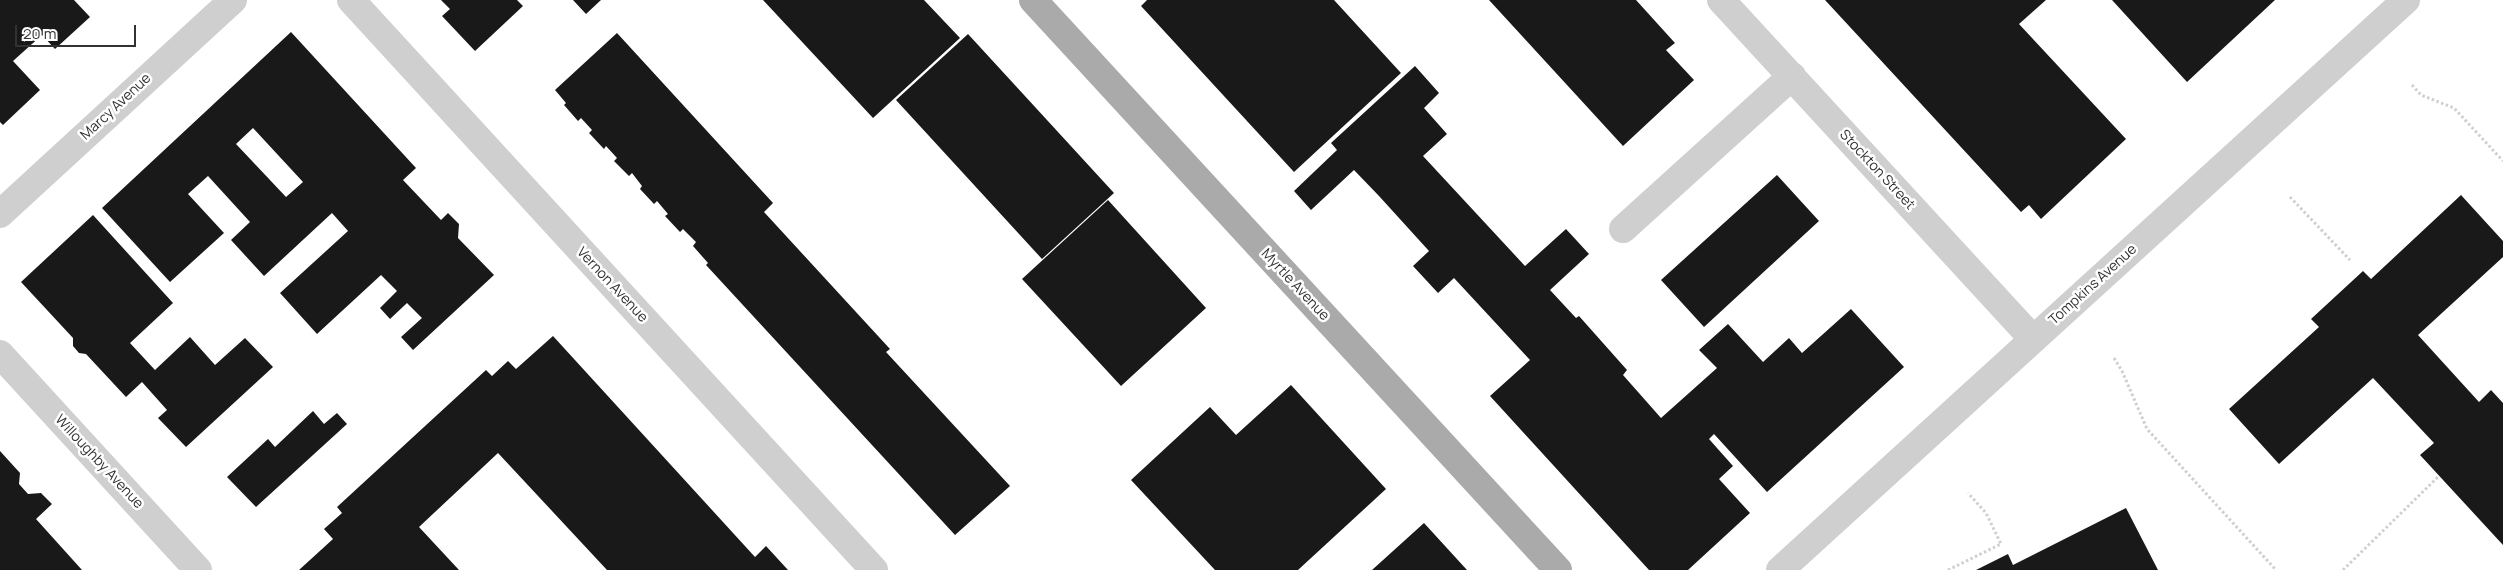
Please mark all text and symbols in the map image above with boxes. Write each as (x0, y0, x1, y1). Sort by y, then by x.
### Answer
scale bar (18, 15, 139, 47)
text: 20 m (23, 23, 56, 44)
street label: Marcy Avenue (77, 70, 155, 144)
street label: Stockton Street (1836, 127, 1918, 213)
street label: Tompkins Avenue (2046, 241, 2140, 329)
street label: Vernon Avenue (573, 244, 651, 326)
street label: Myrtle Avenue (1257, 246, 1333, 324)
street label: Willoughby Avenue (51, 412, 147, 512)

